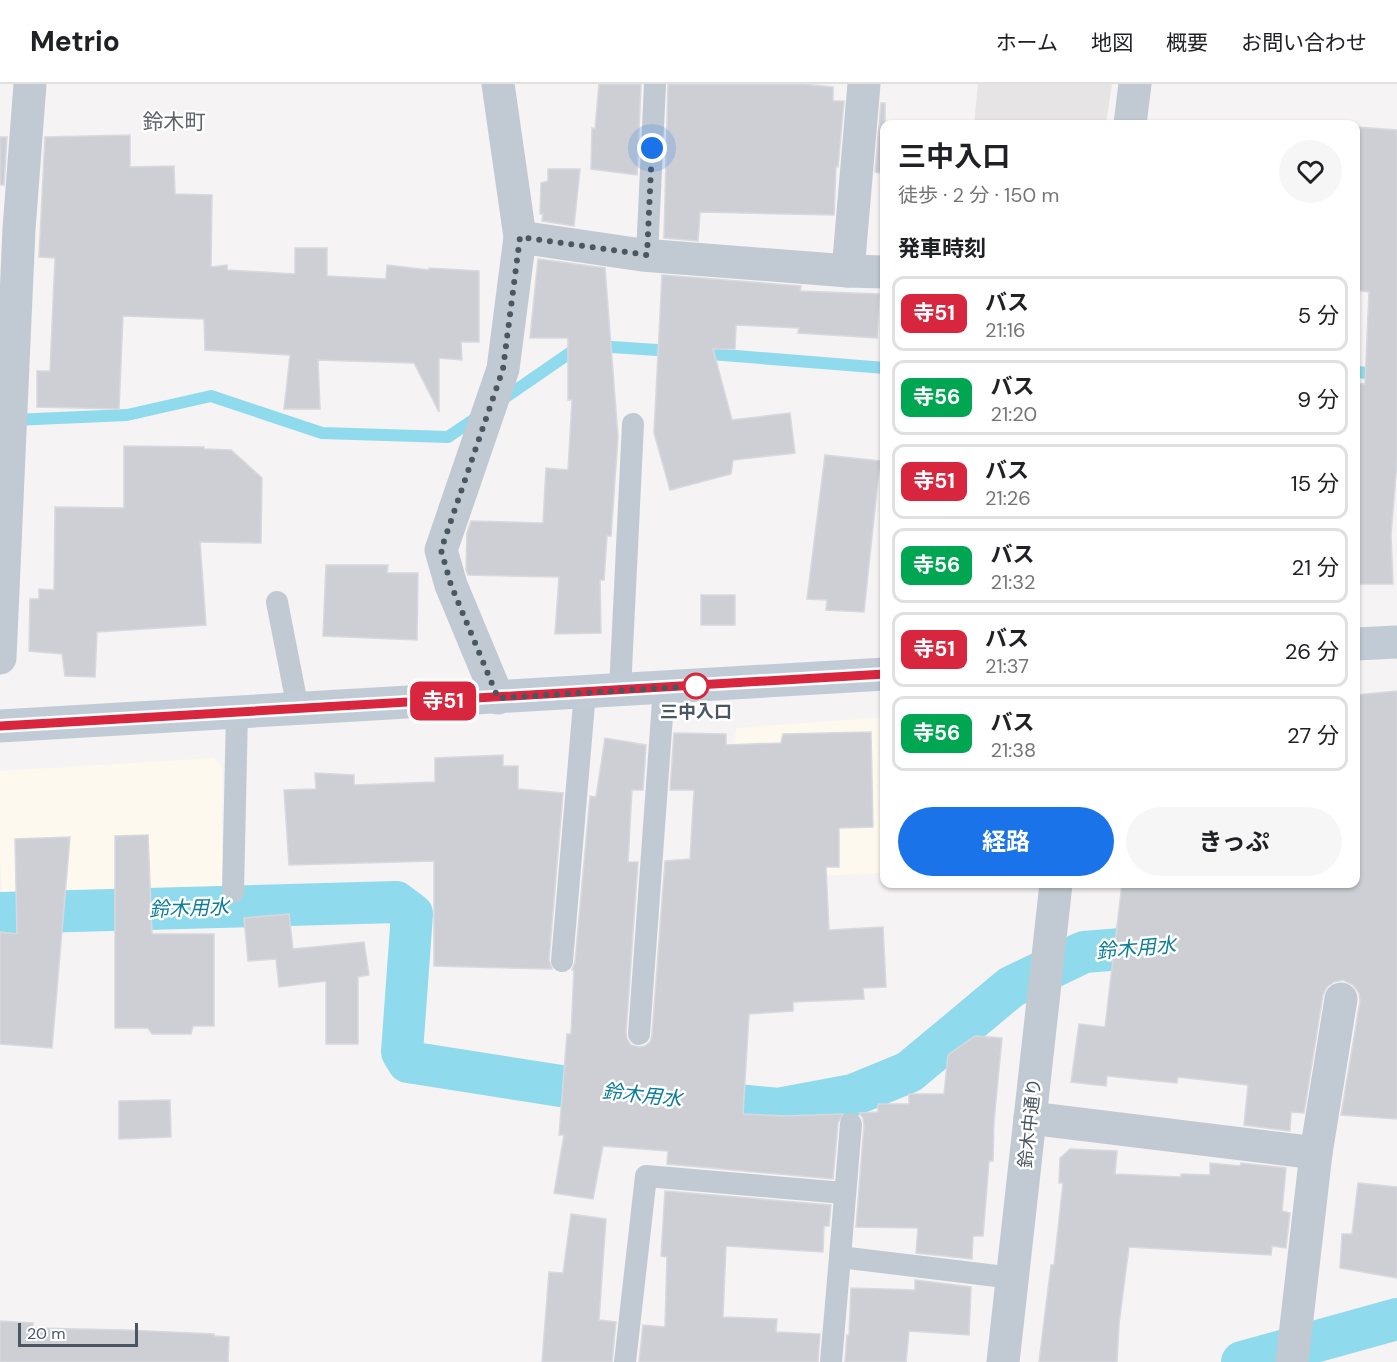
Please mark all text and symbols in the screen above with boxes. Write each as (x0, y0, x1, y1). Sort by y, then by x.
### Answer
text: Metrio (30, 23, 120, 60)
text: ホーム (996, 29, 1058, 57)
text: 地図 (1091, 29, 1133, 57)
text: 概要 (1166, 29, 1208, 57)
text: お問い合わせ (1241, 29, 1367, 57)
district label: 鈴木町 (143, 108, 206, 136)
your location (637, 133, 667, 163)
text: 三中入口 (898, 138, 1010, 175)
button: heart (1279, 140, 1342, 203)
text: 徒歩 · 2 分 · 150 m (898, 182, 1059, 208)
text: 発車時刻 (898, 234, 986, 263)
text: バス (985, 288, 1029, 317)
text: 寺51 (913, 299, 955, 327)
text: 5 分 (1298, 301, 1339, 330)
text: 21:16 (985, 317, 1026, 343)
text: バス (990, 372, 1034, 401)
text: 寺56 (913, 383, 960, 411)
text: 9 分 (1297, 385, 1339, 414)
text: 21:20 (990, 401, 1037, 427)
text: バス (985, 456, 1029, 485)
text: 寺51 (913, 467, 955, 495)
text: 15 分 (1291, 469, 1339, 498)
text: 21:26 (985, 485, 1031, 511)
text: バス (990, 540, 1034, 569)
text: 寺56 (913, 551, 960, 579)
text: 21 分 (1292, 553, 1339, 582)
text: 21:32 (990, 569, 1036, 595)
text: バス (985, 624, 1029, 653)
text: 寺51 (913, 635, 955, 663)
text: 26 分 (1285, 637, 1339, 666)
text: 21:37 (985, 653, 1029, 679)
marker: 三中入口 (683, 673, 709, 699)
line badge: 寺51 (408, 682, 478, 720)
text: 寺51 (422, 687, 464, 715)
place label: 三中入口 (660, 700, 732, 724)
text: バス (990, 708, 1034, 737)
text: 寺56 (913, 719, 960, 747)
text: 27 分 (1287, 721, 1339, 750)
text: 21:38 (990, 737, 1036, 763)
button: 経路 (898, 807, 1114, 876)
button: きっぷ (1126, 807, 1342, 876)
water label: 鈴木用水 (149, 894, 231, 922)
water label: 鈴木用水 (1095, 931, 1179, 964)
street label: 鈴木中通り (1013, 1077, 1047, 1169)
water label: 鈴木用水 (601, 1078, 685, 1112)
scale bar (18, 1320, 138, 1348)
text: 20 m (27, 1323, 66, 1344)

